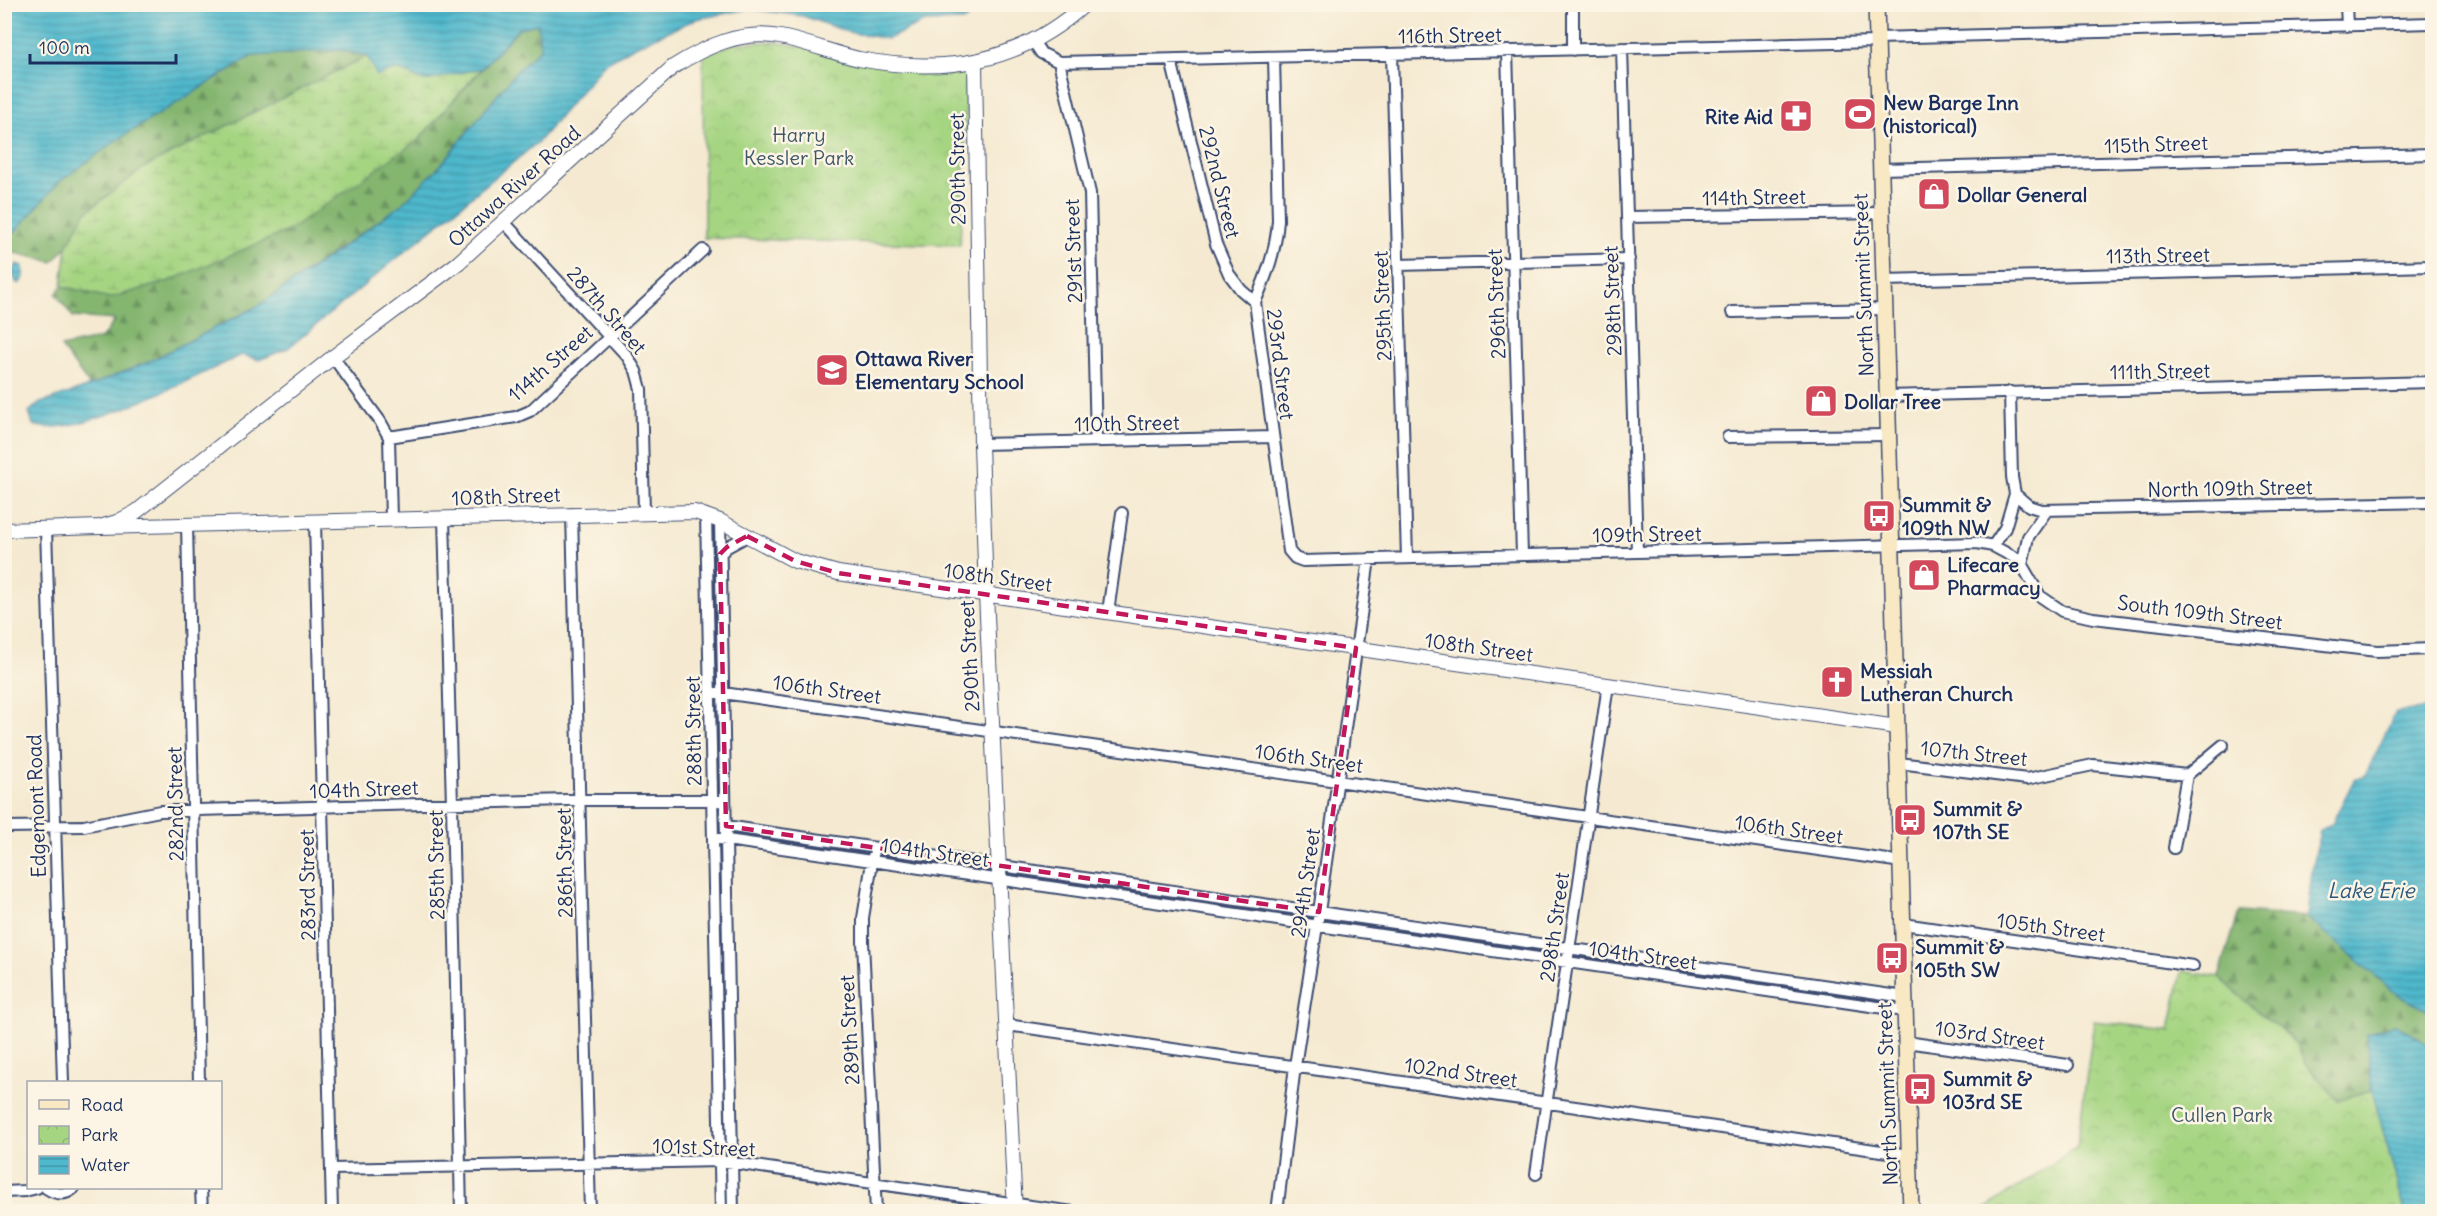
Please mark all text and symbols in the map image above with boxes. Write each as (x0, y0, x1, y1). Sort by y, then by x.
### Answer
street label: 116th Street (1398, 22, 1502, 48)
scale bar (30, 27, 176, 65)
text: 100 m (39, 36, 90, 59)
place label: New Barge Inn (historical) (1883, 90, 2019, 138)
sports icon: New Barge Inn (historical) (1842, 96, 1878, 132)
pharmacy icon: Rite Aid (1778, 98, 1814, 134)
place label: Rite Aid (1705, 104, 1773, 129)
street label: 290th Street (944, 113, 970, 225)
street label: Ottawa River Road (443, 120, 586, 252)
park label: Harry Kessler Park (744, 122, 854, 170)
street label: 292nd Street (1194, 123, 1246, 241)
street label: 115th Street (2104, 130, 2209, 158)
shop icon: Dollar General (1916, 176, 1952, 212)
place label: Dollar General (1957, 182, 2087, 207)
street label: 114th Street (1702, 184, 1806, 210)
street label: North Summit Street (1847, 193, 1879, 377)
street label: 291st Street (1059, 198, 1087, 304)
street label: 113th Street (2106, 242, 2210, 268)
street label: 298th Street (1598, 245, 1626, 357)
street label: 296th Street (1482, 248, 1510, 360)
street label: 295th Street (1368, 250, 1396, 362)
street label: 287th Street (562, 261, 652, 359)
street label: 293rd Street (1262, 307, 1300, 421)
street label: 114th Street (503, 319, 598, 407)
place label: Ottawa River Elementary School (855, 346, 1024, 394)
school or university icon: Ottawa River Elementary School (814, 352, 850, 388)
street label: 111th Street (2110, 358, 2211, 384)
shop icon: Dollar Tree (1803, 383, 1839, 419)
place label: Dollar Tree (1844, 389, 1941, 414)
street label: 110th Street (1074, 410, 1180, 436)
street label: North 109th Street (2147, 474, 2313, 502)
street label: 108th Street (451, 482, 561, 510)
place label: Summit & 109th NW (1902, 492, 1992, 540)
bus stop icon: Summit & 109th NW (1861, 498, 1897, 534)
street label: 109th Street (1592, 521, 1702, 547)
place label: Lifecare Pharmacy (1947, 552, 2041, 600)
street label: 108th Street (942, 557, 1054, 597)
shop icon: Lifecare Pharmacy (1906, 557, 1942, 593)
street label: South 109th Street (2116, 589, 2284, 635)
street label: 290th Street (954, 599, 984, 713)
street label: 108th Street (1423, 627, 1535, 667)
place label: Messiah Lutheran Church (1860, 658, 2014, 706)
church icon: Messiah Lutheran Church (1819, 664, 1855, 700)
street label: 106th Street (771, 669, 883, 709)
street label: 288th Street (680, 675, 706, 786)
street label: Edgemont Road (21, 734, 51, 878)
street label: 107th Street (1919, 735, 2029, 771)
street label: 106th Street (1253, 738, 1365, 778)
street label: 282nd Street (161, 746, 189, 862)
street label: 104th Street (309, 775, 419, 803)
place label: Summit & 107th SE (1933, 796, 2023, 844)
bus stop icon: Summit & 107th SE (1892, 802, 1928, 838)
street label: 286th Street (551, 807, 577, 918)
street label: 285th Street (423, 809, 449, 920)
street label: 106th Street (1733, 809, 1845, 849)
street label: 294th Street (1285, 826, 1325, 939)
street label: 283rd Street (294, 829, 320, 941)
street label: 104th Street (879, 832, 991, 872)
street label: 298th Street (1534, 870, 1574, 983)
water label: Lake Erie (2328, 877, 2416, 904)
street label: 105th Street (1995, 907, 2107, 947)
place label: Summit & 105th SW (1915, 934, 2005, 982)
street label: 104th Street (1587, 935, 1699, 975)
bus stop icon: Summit & 105th SW (1874, 940, 1910, 976)
street label: 289th Street (834, 974, 864, 1086)
street label: North Summit Street (1871, 1002, 1903, 1186)
street label: 103rd Street (1934, 1015, 2047, 1055)
street label: 102nd Street (1403, 1052, 1519, 1092)
place label: Summit & 103rd SE (1943, 1066, 2033, 1114)
bus stop icon: Summit & 103rd SE (1902, 1071, 1938, 1107)
legend (27, 1081, 222, 1189)
text: Road (81, 1093, 124, 1116)
park label: Cullen Park (2171, 1102, 2273, 1127)
text: Park (81, 1123, 118, 1146)
street label: 101st Street (652, 1133, 756, 1161)
text: Water (81, 1153, 131, 1176)

